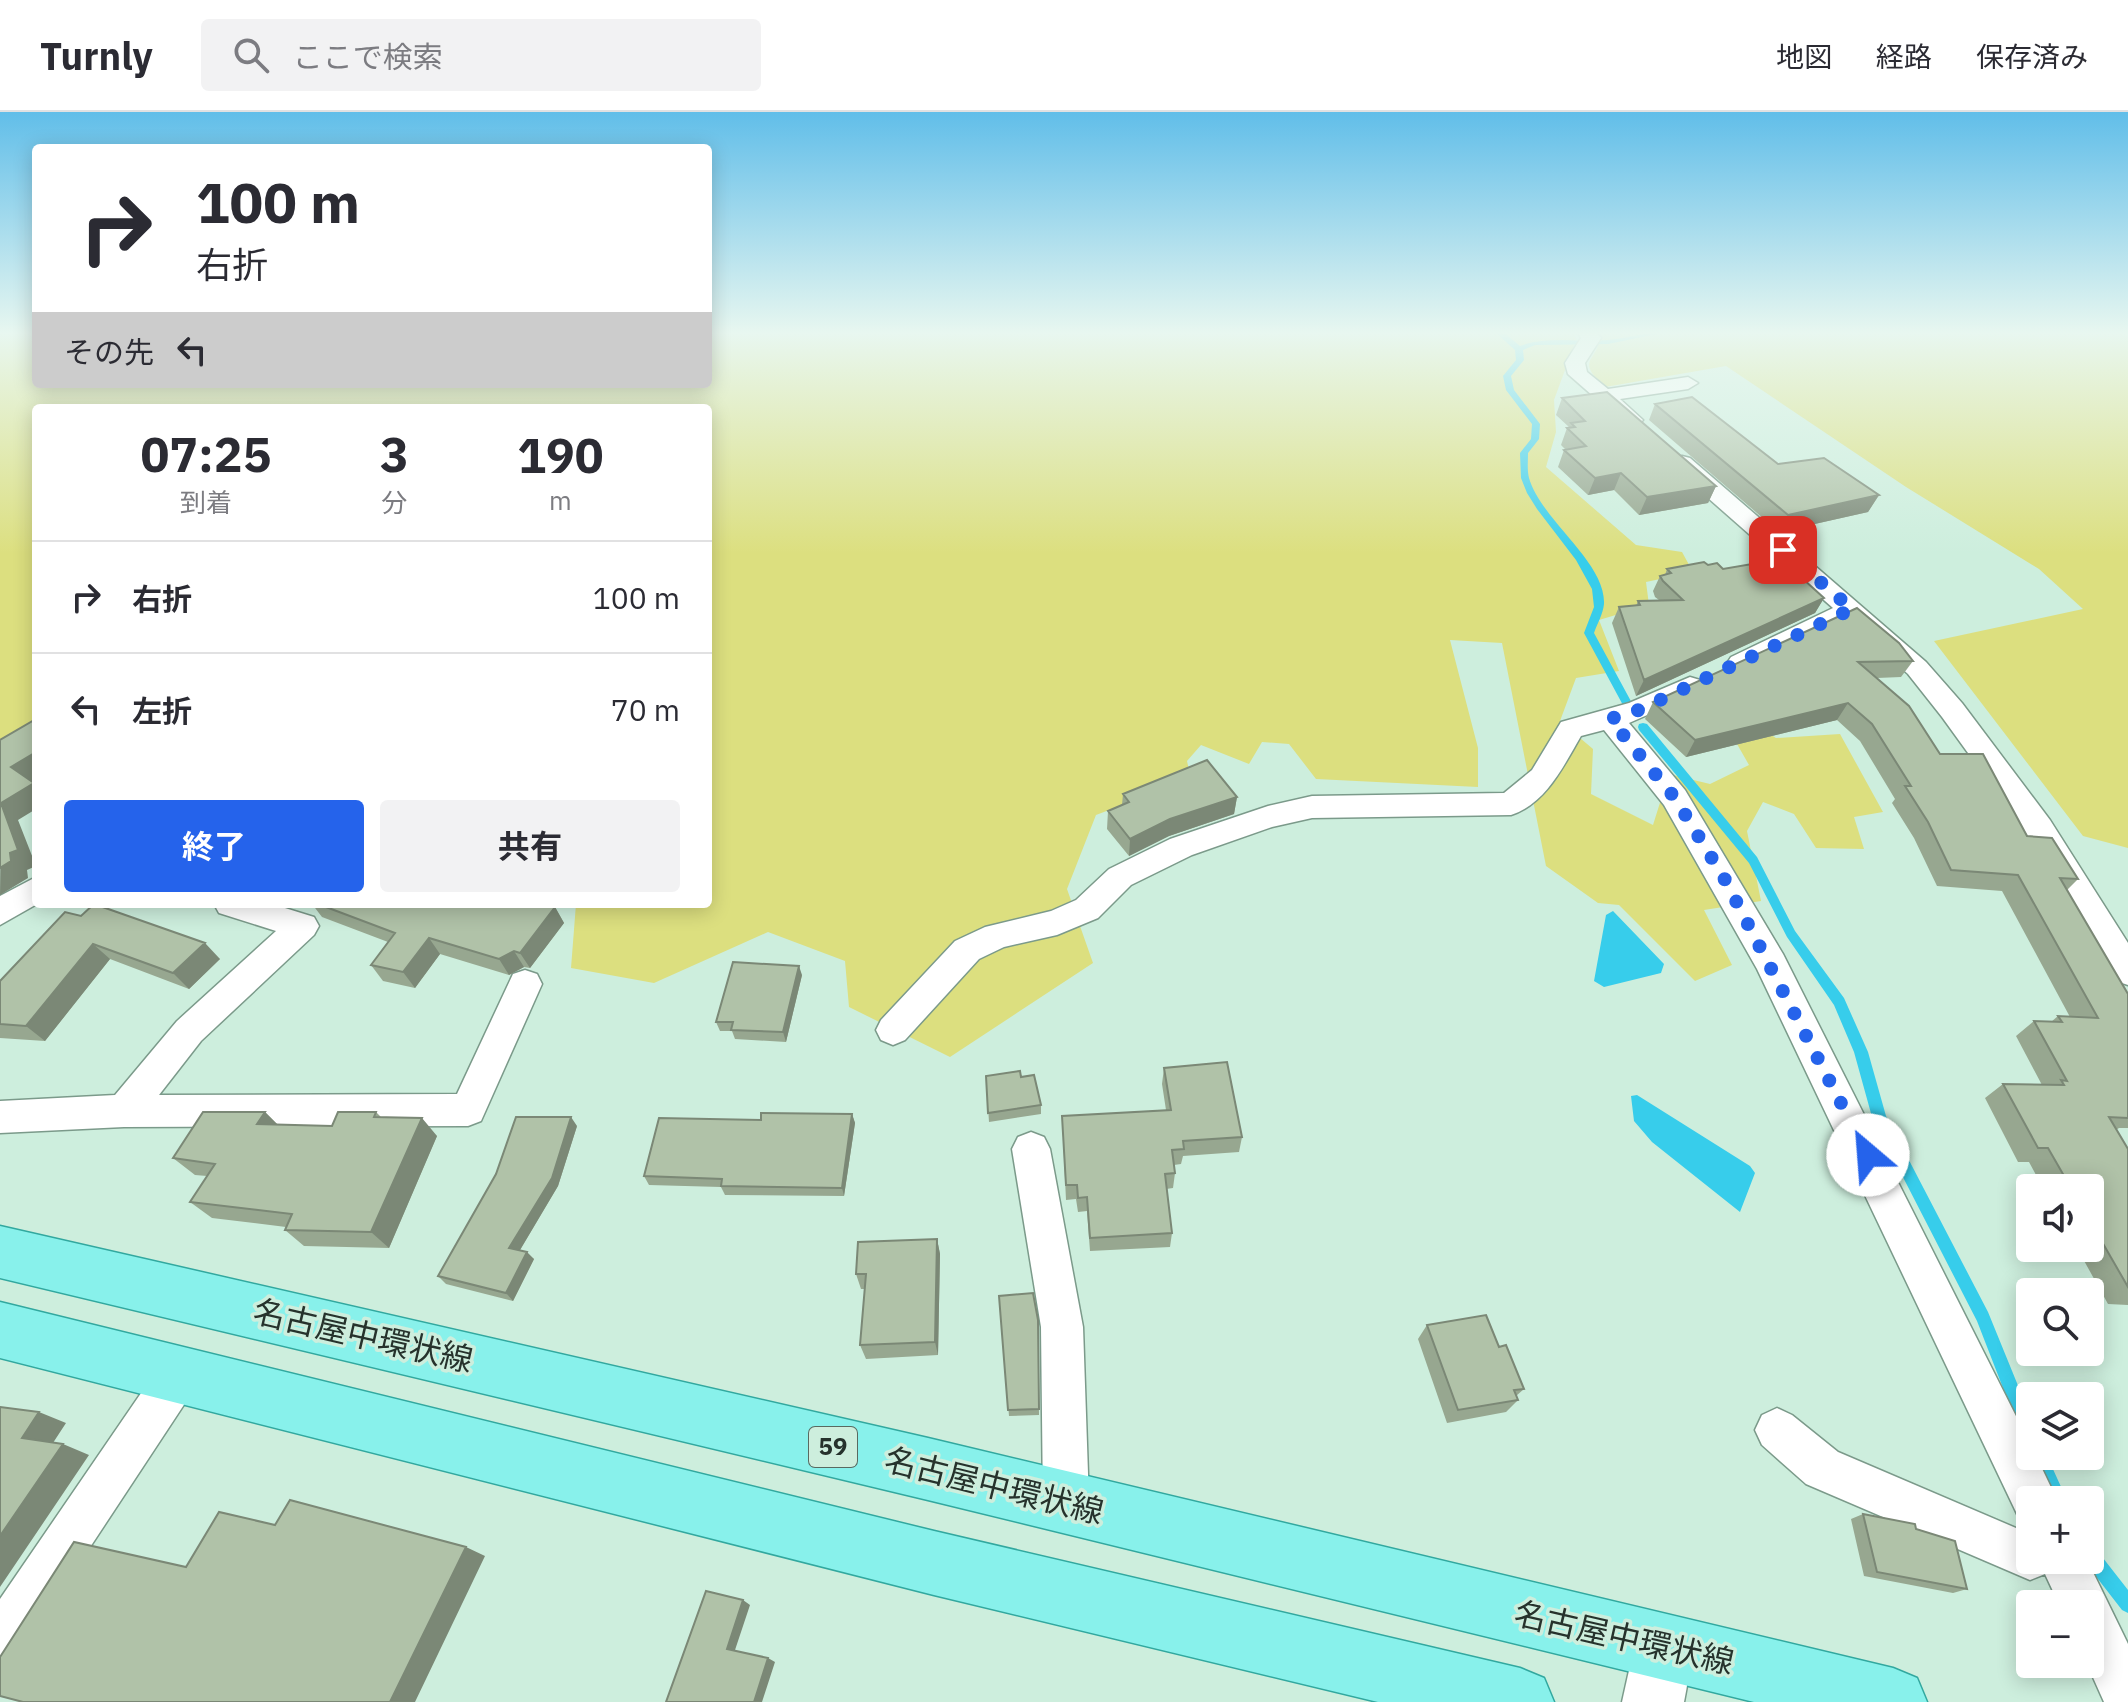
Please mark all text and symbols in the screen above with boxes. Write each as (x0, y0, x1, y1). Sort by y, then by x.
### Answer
search box (201, 19, 761, 91)
text: Turnly (40, 31, 153, 80)
icon: search (229, 33, 273, 77)
text: ここで検索 (293, 37, 443, 76)
text: 地図 (1776, 38, 1832, 75)
text: 経路 (1876, 38, 1932, 75)
text: 保存済み (1976, 38, 2088, 75)
text: 100 m (196, 166, 360, 238)
icon: right (64, 176, 168, 280)
text: 右折 (196, 241, 268, 288)
icon: left (170, 328, 214, 372)
text: その先 (64, 332, 154, 371)
text: 07:25 (140, 423, 271, 485)
text: 3 (380, 423, 409, 485)
text: 190 (517, 424, 604, 486)
text: m (549, 483, 572, 517)
text: 到着 (180, 485, 232, 519)
text: 分 (381, 485, 407, 519)
pin (1749, 516, 1817, 584)
icon: arrive (1761, 528, 1805, 572)
icon: right (64, 575, 108, 619)
text: 100 m (593, 578, 680, 617)
text: 右折 (132, 579, 192, 618)
icon: left (64, 687, 108, 731)
text: 70 m (611, 690, 680, 729)
text: 左折 (132, 691, 192, 730)
button: 終了 (64, 800, 364, 892)
button: 共有 (380, 800, 680, 892)
position arrow (1826, 1113, 1910, 1197)
map controls (2016, 1174, 2104, 1678)
button: sound (2016, 1174, 2104, 1262)
button: search (2016, 1278, 2104, 1366)
street label: 名古屋中環状線 (249, 1289, 477, 1381)
button: layers (2016, 1382, 2104, 1470)
road number: 59 (809, 1427, 857, 1467)
street label: 名古屋中環状線 (880, 1438, 1108, 1533)
button: + (2016, 1486, 2104, 1574)
button: − (2016, 1590, 2104, 1678)
street label: 名古屋中環状線 (1510, 1591, 1738, 1683)

